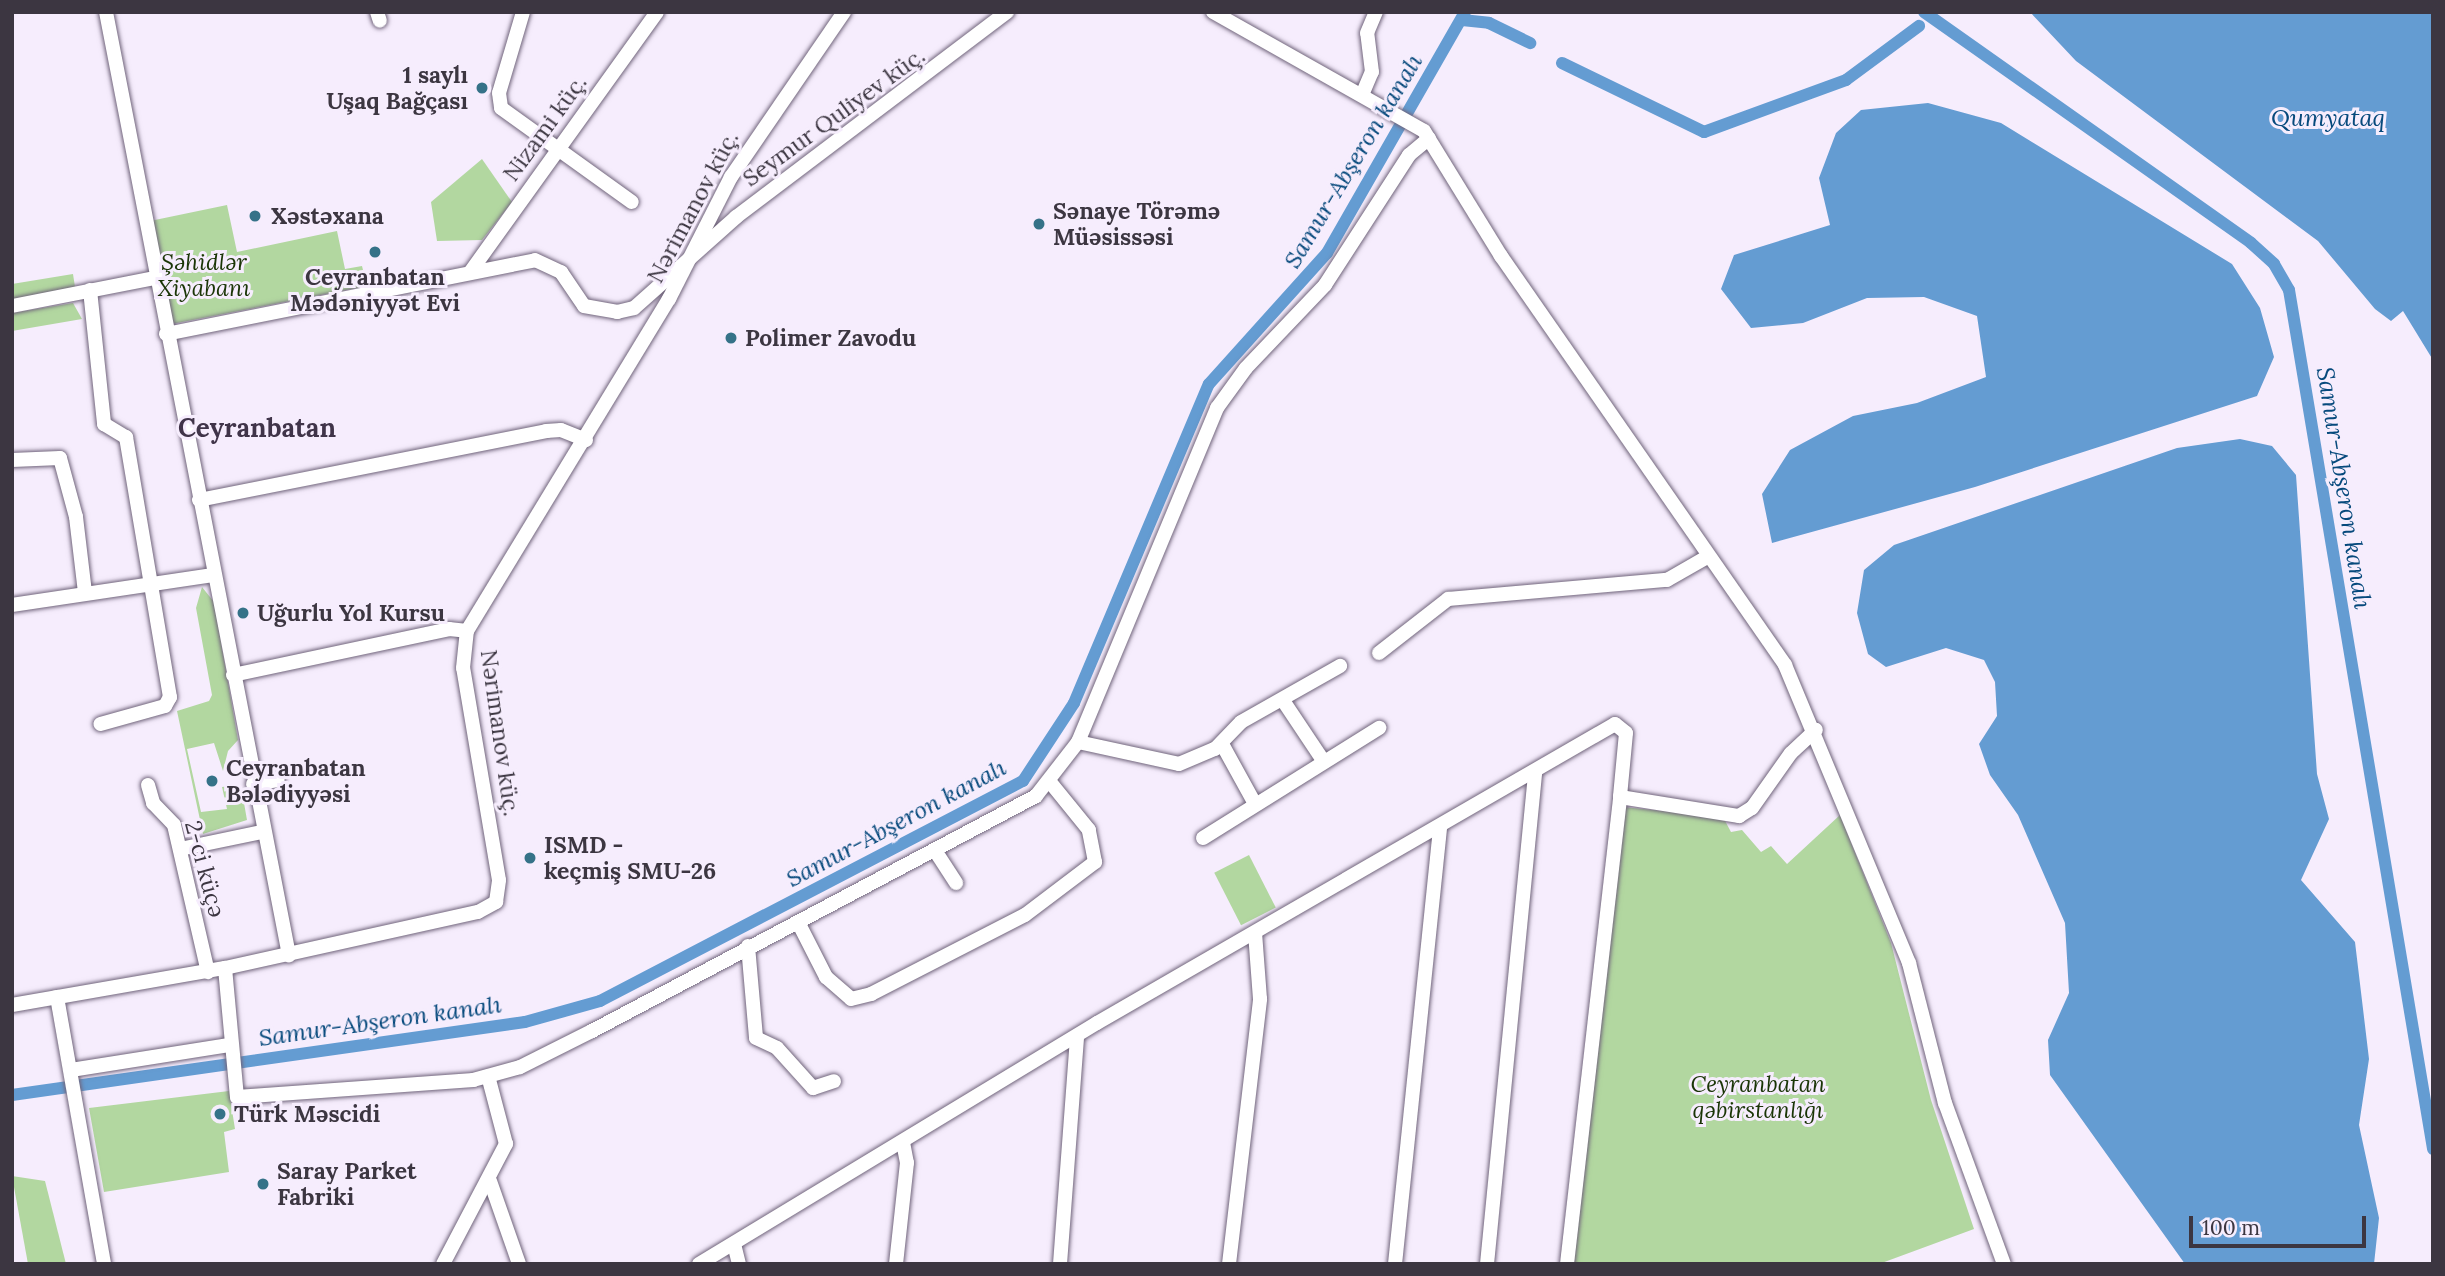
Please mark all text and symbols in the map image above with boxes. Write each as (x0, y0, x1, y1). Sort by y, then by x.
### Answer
street label: Seymur Quliyev küç. (738, 42, 930, 192)
water label: Samur-Abşeron kanalı (1278, 49, 1428, 273)
place label: 1 saylı Uşaq Bağçası (326, 61, 468, 115)
street label: Nizami küç. (497, 69, 593, 187)
marker: 1 saylı Uşaq Bağçası (474, 80, 490, 96)
water label: Qumyataq (2271, 104, 2385, 132)
street label: Nərimanov küç. (641, 126, 745, 288)
place label: Sənaye Törəmə Müəsissəsi (1053, 197, 1220, 251)
place label: Xəstəxana (271, 202, 384, 230)
marker: Xəstəxana (245, 206, 265, 226)
marker: Sənaye Törəmə Müəsissəsi (1031, 216, 1047, 232)
marker: Ceyranbatan Mədəniyyət Evi (367, 244, 383, 260)
park label: Şəhidlər Xiyabanı (158, 248, 250, 302)
place label: Ceyranbatan Mədəniyyət Evi (290, 263, 460, 317)
place label: Polimer Zavodu (745, 324, 916, 352)
marker: Polimer Zavodu (723, 330, 739, 346)
water label: Samur-Abşeron kanalı (2311, 365, 2377, 611)
district label: Ceyranbatan (178, 412, 336, 444)
place label: Uğurlu Yol Kursu (257, 599, 445, 627)
marker: Uğurlu Yol Kursu (235, 605, 251, 621)
street label: Nərimanov küç. (475, 648, 525, 818)
water label: Samur-Abşeron kanalı (781, 753, 1011, 893)
place label: Ceyranbatan Bələdiyyəsi (226, 754, 366, 808)
marker: Ceyranbatan Bələdiyyəsi (204, 773, 220, 789)
street label: 2-ci küçə (179, 818, 231, 920)
place label: ISMD - keçmiş SMU-26 (544, 831, 716, 885)
marker: ISMD - keçmiş SMU-26 (522, 850, 538, 866)
water label: Samur-Abşeron kanalı (257, 990, 503, 1052)
park label: Ceyranbatan qəbirstanlığı (1691, 1070, 1825, 1124)
place label: Türk Məscidi (234, 1100, 380, 1128)
marker: Türk Məscidi (212, 1106, 228, 1122)
place label: Saray Parket Fabriki (277, 1157, 417, 1211)
marker: Saray Parket Fabriki (255, 1176, 271, 1192)
scale bar (2193, 1202, 2370, 1246)
text: 100 m (2202, 1214, 2260, 1241)

